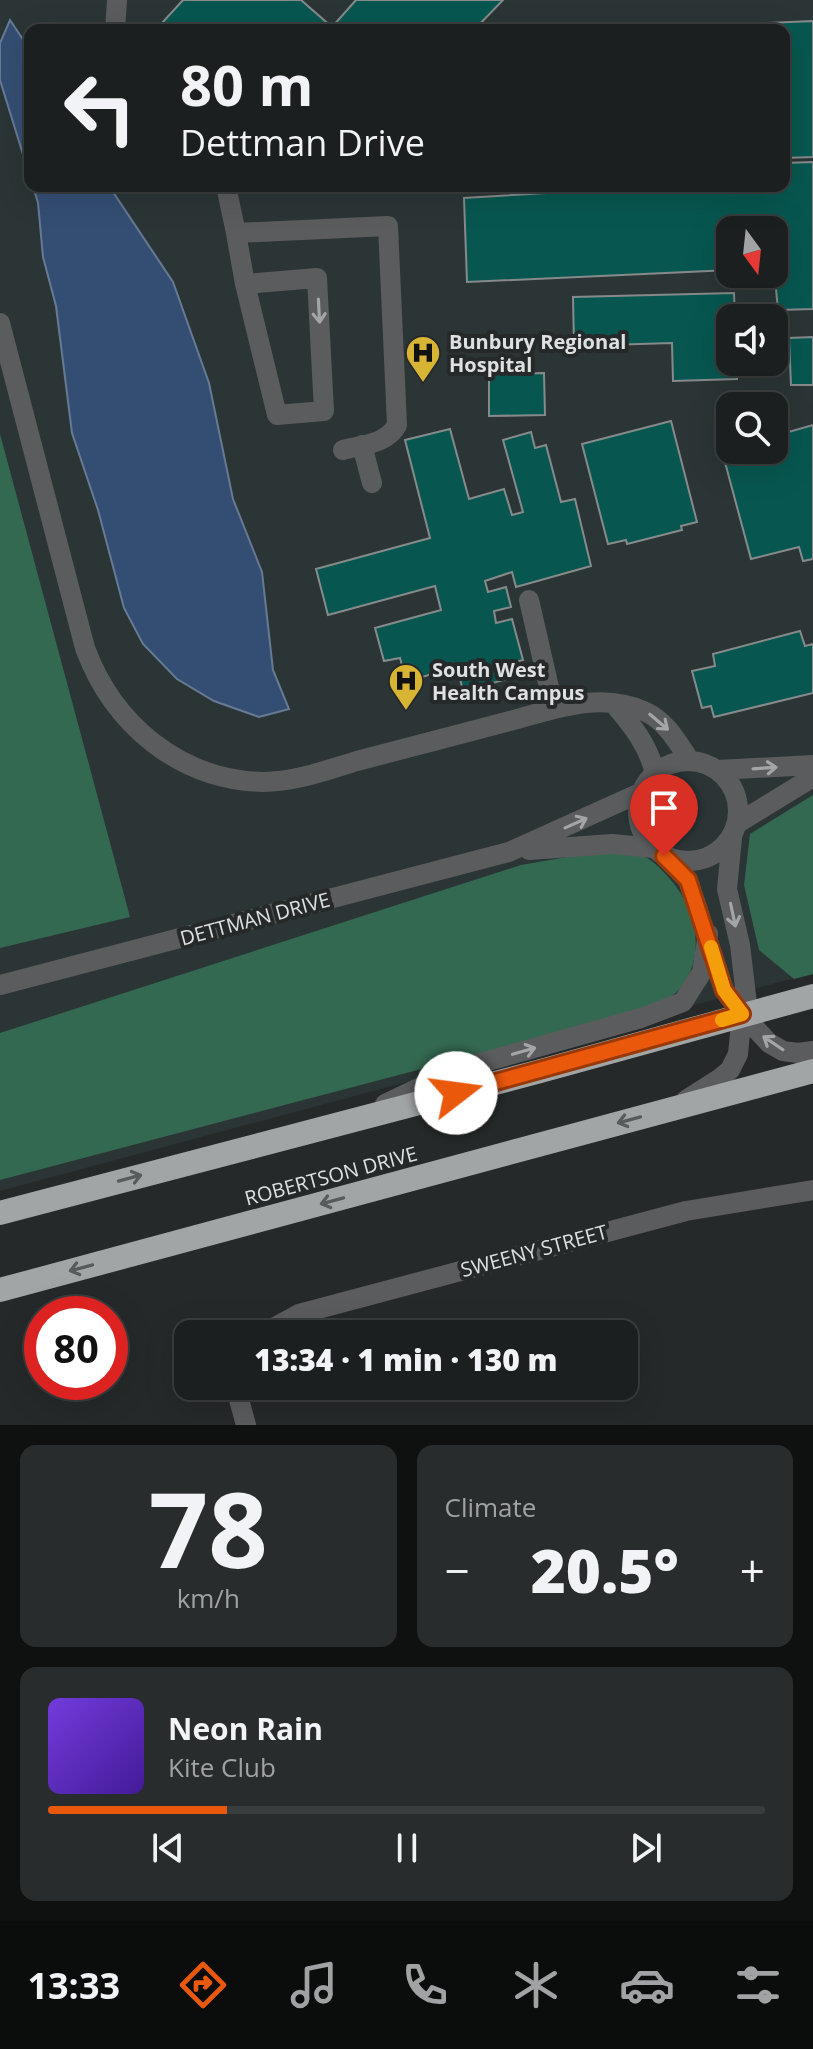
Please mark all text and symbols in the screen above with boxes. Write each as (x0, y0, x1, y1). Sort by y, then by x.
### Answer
text: 80 m (180, 46, 314, 122)
icon: left (48, 56, 152, 160)
text: Dettman Drive (180, 118, 425, 167)
north arrow (716, 216, 788, 288)
map controls (716, 216, 788, 464)
one-way arrow (311, 297, 326, 324)
button: sound (716, 304, 788, 376)
place label: Bunbury Regional Hospital (449, 328, 626, 378)
hospital icon: Bunbury Regional Hospital (404, 334, 442, 384)
button: search (716, 392, 788, 464)
place label: South West Health Campus (432, 656, 585, 706)
hospital icon: South West Health Campus (387, 662, 425, 712)
one-way arrow (648, 713, 669, 731)
one-way arrow (751, 761, 778, 776)
pin (630, 774, 698, 856)
icon: arrive (642, 786, 686, 830)
one-way arrow (563, 815, 588, 830)
street label: DETTMAN DRIVE (177, 886, 333, 951)
one-way arrow (726, 902, 741, 928)
one-way arrow (762, 1035, 784, 1052)
one-way arrow (511, 1043, 537, 1058)
position arrow (414, 1051, 498, 1135)
one-way arrow (617, 1114, 643, 1129)
street label: ROBERTSON DRIVE (242, 1139, 420, 1212)
one-way arrow (116, 1170, 142, 1185)
one-way arrow (319, 1194, 345, 1209)
street label: SWEENY STREET (458, 1218, 610, 1283)
one-way arrow (68, 1261, 94, 1276)
speed limit sign: 80 (24, 1296, 128, 1400)
text: 13:34 · 1 min · 130 m (254, 1339, 558, 1380)
text: 78 (149, 1457, 268, 1598)
text: Climate (445, 1489, 536, 1525)
text: 20.5° (531, 1529, 679, 1611)
text: − (445, 1540, 470, 1600)
text: + (740, 1540, 765, 1600)
text: km/h (177, 1580, 240, 1616)
text: Neon Rain (168, 1708, 323, 1749)
text: Kite Club (168, 1749, 276, 1785)
icon: previous (146, 1826, 190, 1870)
icon: pause (385, 1826, 429, 1870)
icon: next (624, 1826, 668, 1870)
icon: directions (175, 1957, 231, 2013)
icon: music (286, 1957, 342, 2013)
icon: phone (397, 1957, 453, 2013)
icon: climate (508, 1957, 564, 2013)
icon: car (619, 1957, 675, 2013)
icon: filters (730, 1957, 786, 2013)
text: 13:33 (27, 1961, 120, 2010)

